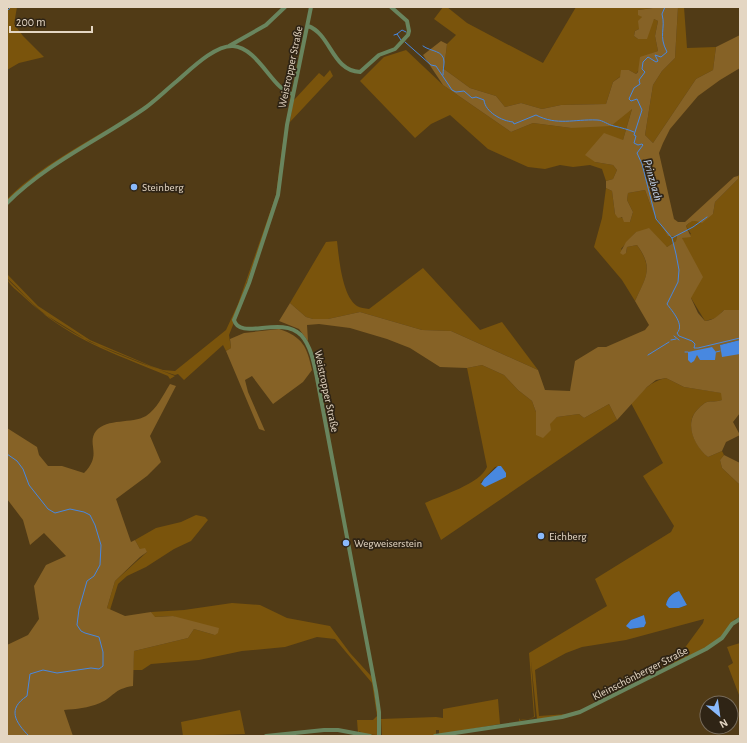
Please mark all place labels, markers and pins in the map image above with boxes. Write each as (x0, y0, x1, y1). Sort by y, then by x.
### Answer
marker: Steinberg (129, 182, 139, 192)
place label: Steinberg (142, 182, 184, 193)
marker: Eichberg (536, 531, 546, 541)
place label: Eichberg (549, 531, 587, 542)
marker: Wegweiserstein (341, 538, 351, 548)
place label: Wegweiserstein (354, 538, 422, 549)

